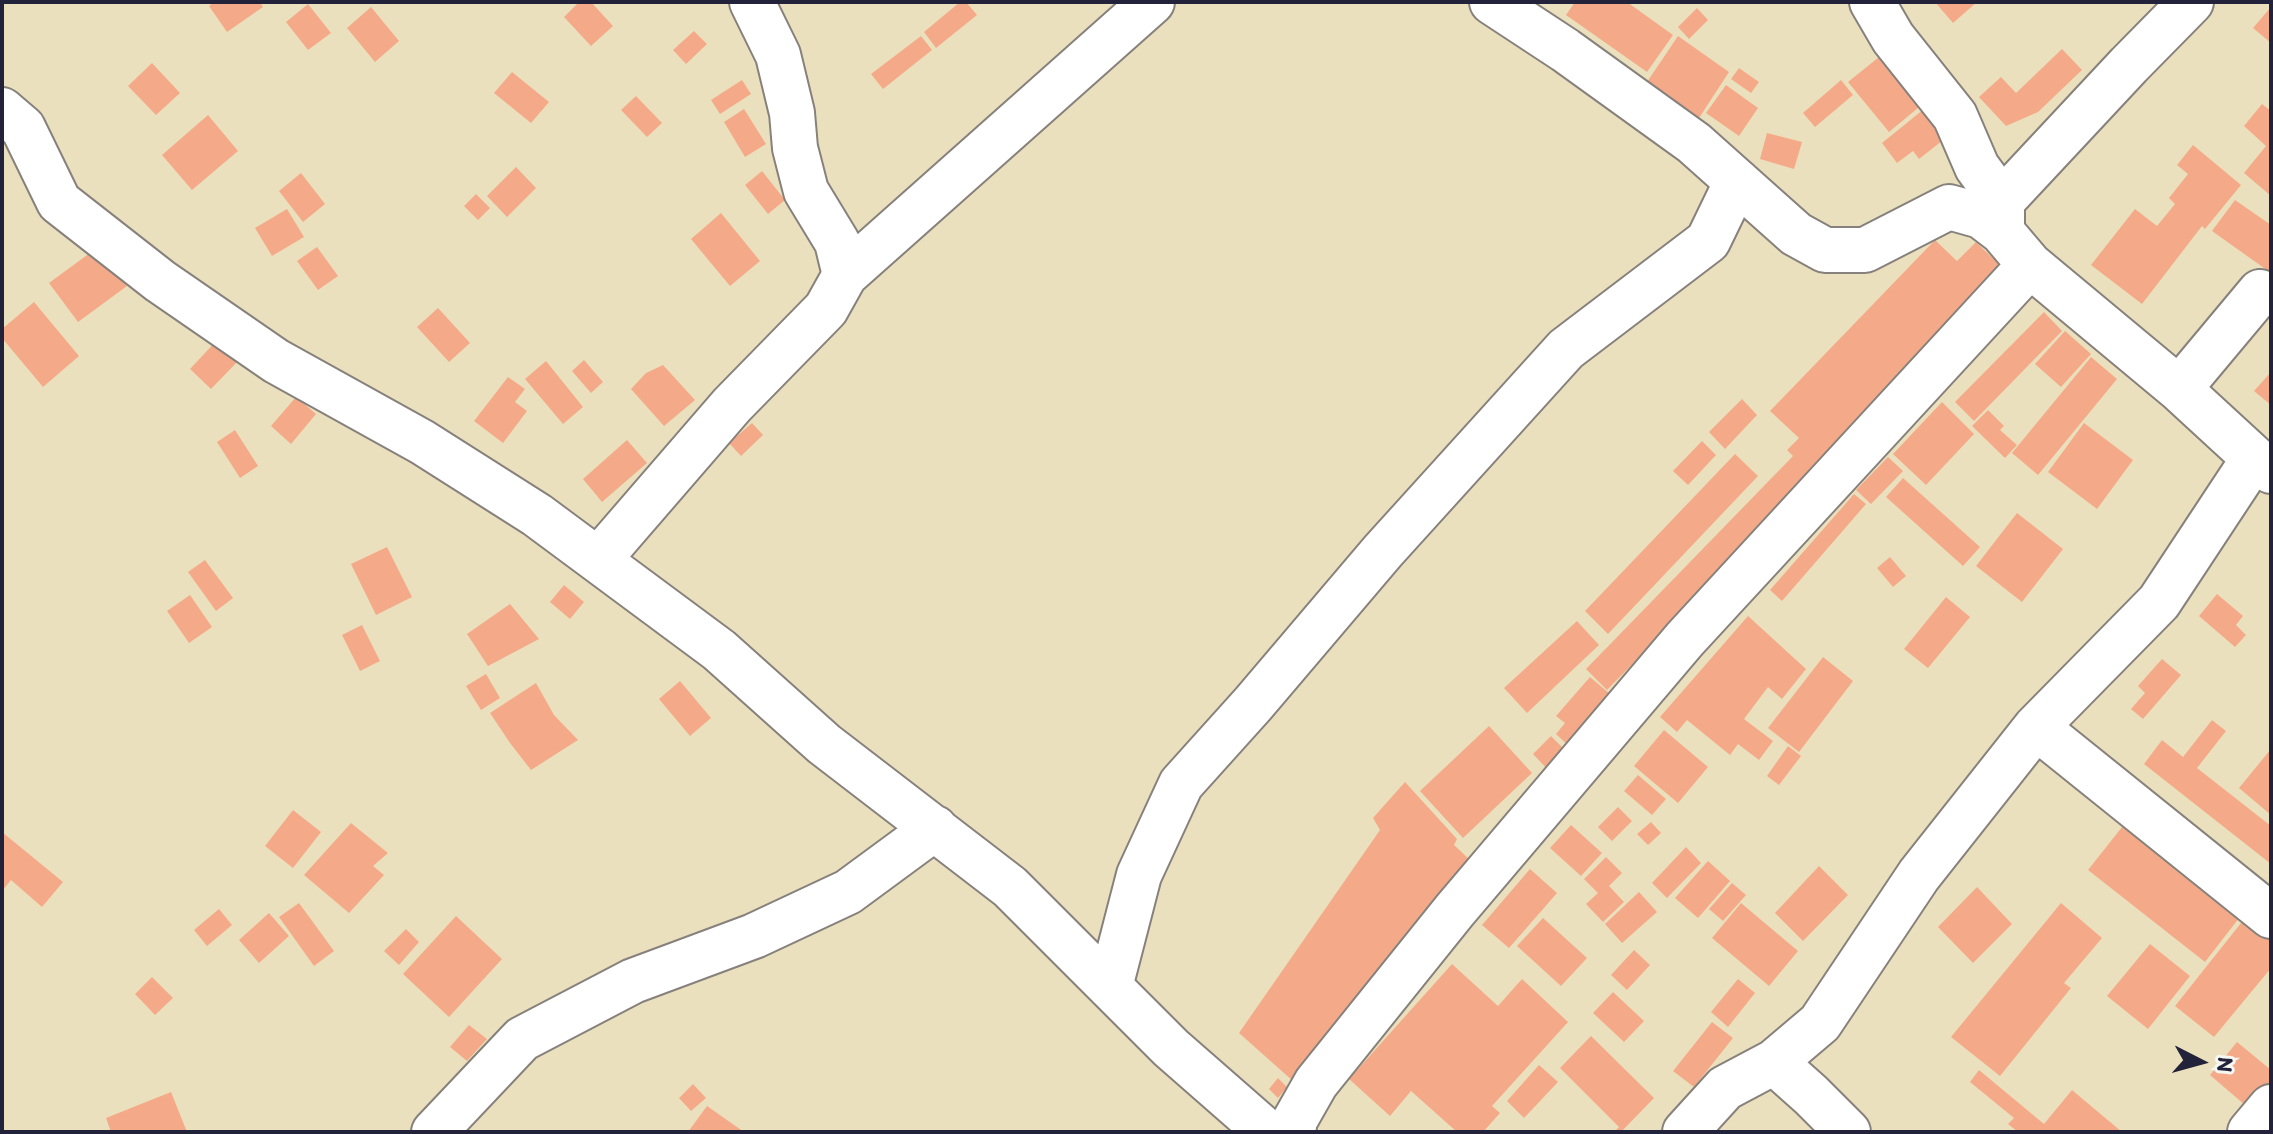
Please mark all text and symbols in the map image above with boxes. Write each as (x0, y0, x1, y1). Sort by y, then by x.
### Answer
north arrow (2161, 1022, 2241, 1102)
text: N (2211, 1056, 2240, 1073)

